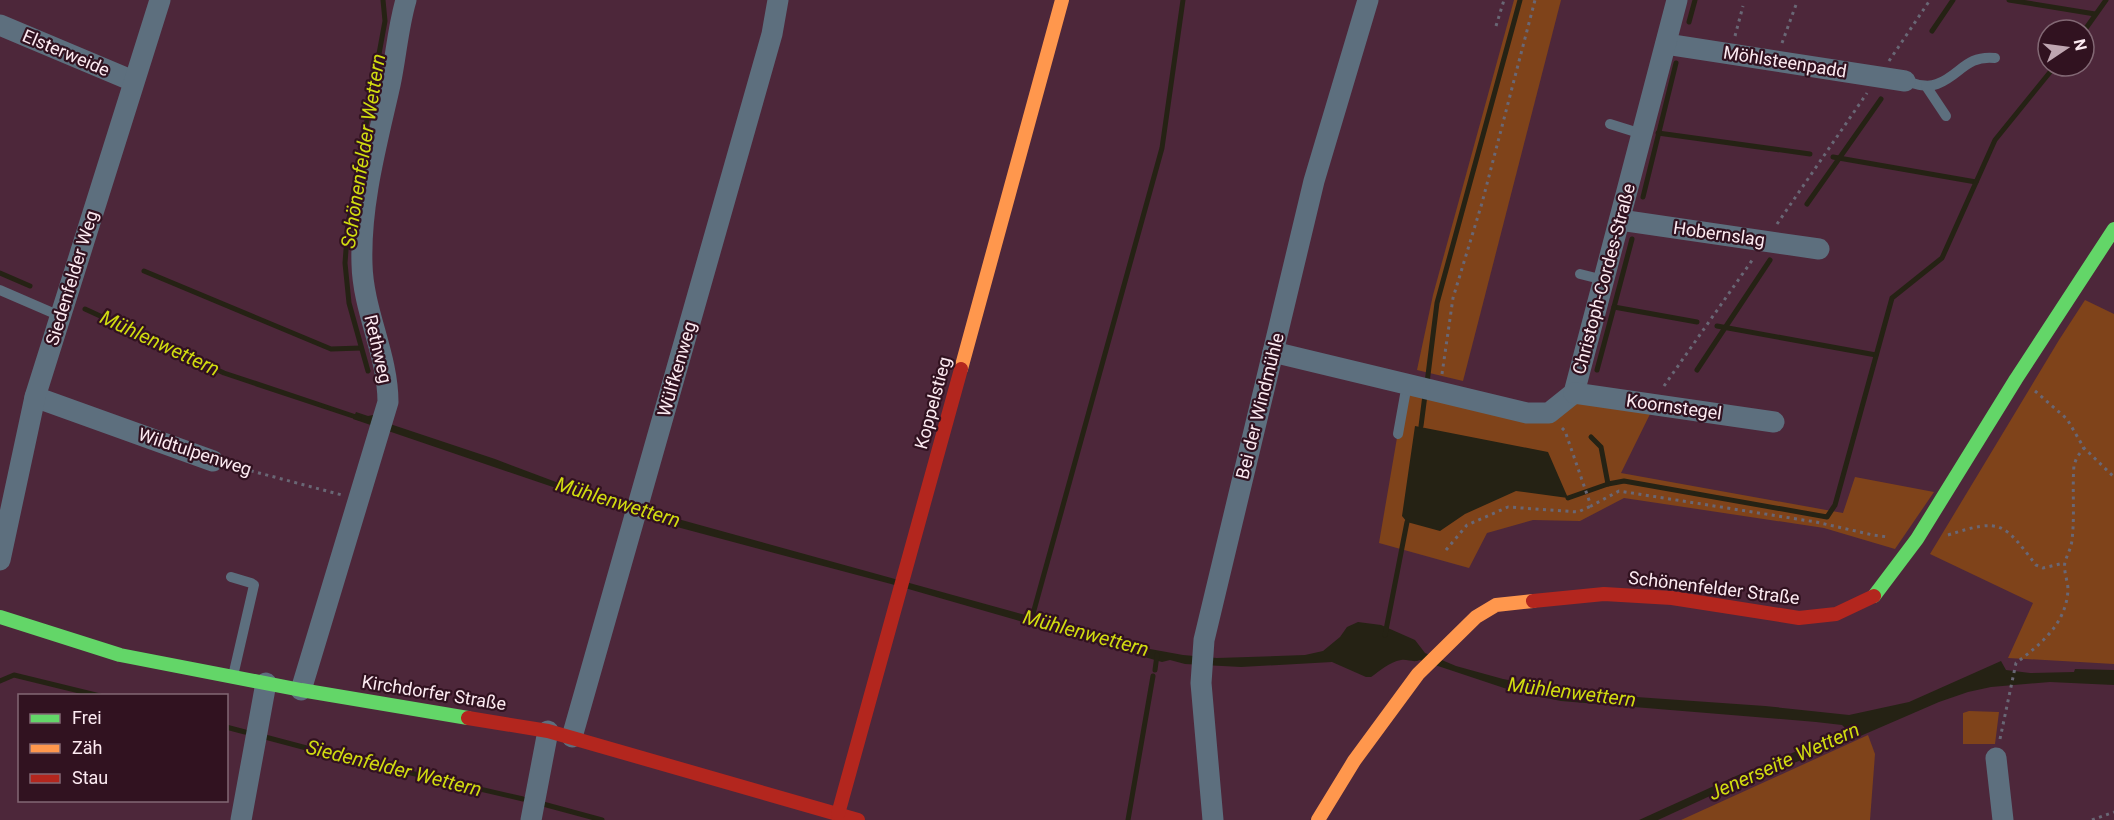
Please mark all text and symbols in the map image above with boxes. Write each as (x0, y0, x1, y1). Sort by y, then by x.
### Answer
north arrow (2036, 18, 2096, 78)
street label: Elsterweide (19, 25, 113, 80)
text: N (2070, 37, 2091, 52)
street label: Möhlsteenpadd (1722, 41, 1848, 82)
water label: Schönenfelder Wettern (336, 52, 390, 250)
street label: Christoph-Cordes-Straße (1568, 181, 1639, 377)
street label: Siedenfelder Weg (41, 208, 102, 348)
street label: Hobernslag (1672, 217, 1766, 250)
water label: Mühlenwettern (96, 305, 224, 381)
street label: Rethweg (360, 313, 397, 385)
street label: Wülfkenweg (653, 319, 700, 419)
street label: Bei der Windmühle (1231, 331, 1288, 481)
street label: Koppelstieg (910, 354, 955, 451)
street label: Koornstegel (1625, 389, 1723, 424)
street label: Wildtulpenweg (136, 423, 254, 480)
water label: Mühlenwettern (553, 472, 683, 532)
street label: Schönenfelder Straße (1627, 567, 1801, 608)
water label: Mühlenwettern (1021, 605, 1151, 661)
street label: Kirchdorfer Straße (360, 671, 508, 714)
water label: Mühlenwettern (1506, 672, 1638, 712)
legend (18, 694, 228, 802)
text: Frei (72, 707, 102, 728)
water label: Jenerseite Wettern (1705, 717, 1863, 805)
water label: Siedenfelder Wettern (304, 735, 484, 801)
text: Zäh (72, 737, 103, 758)
text: Stau (72, 767, 108, 788)

